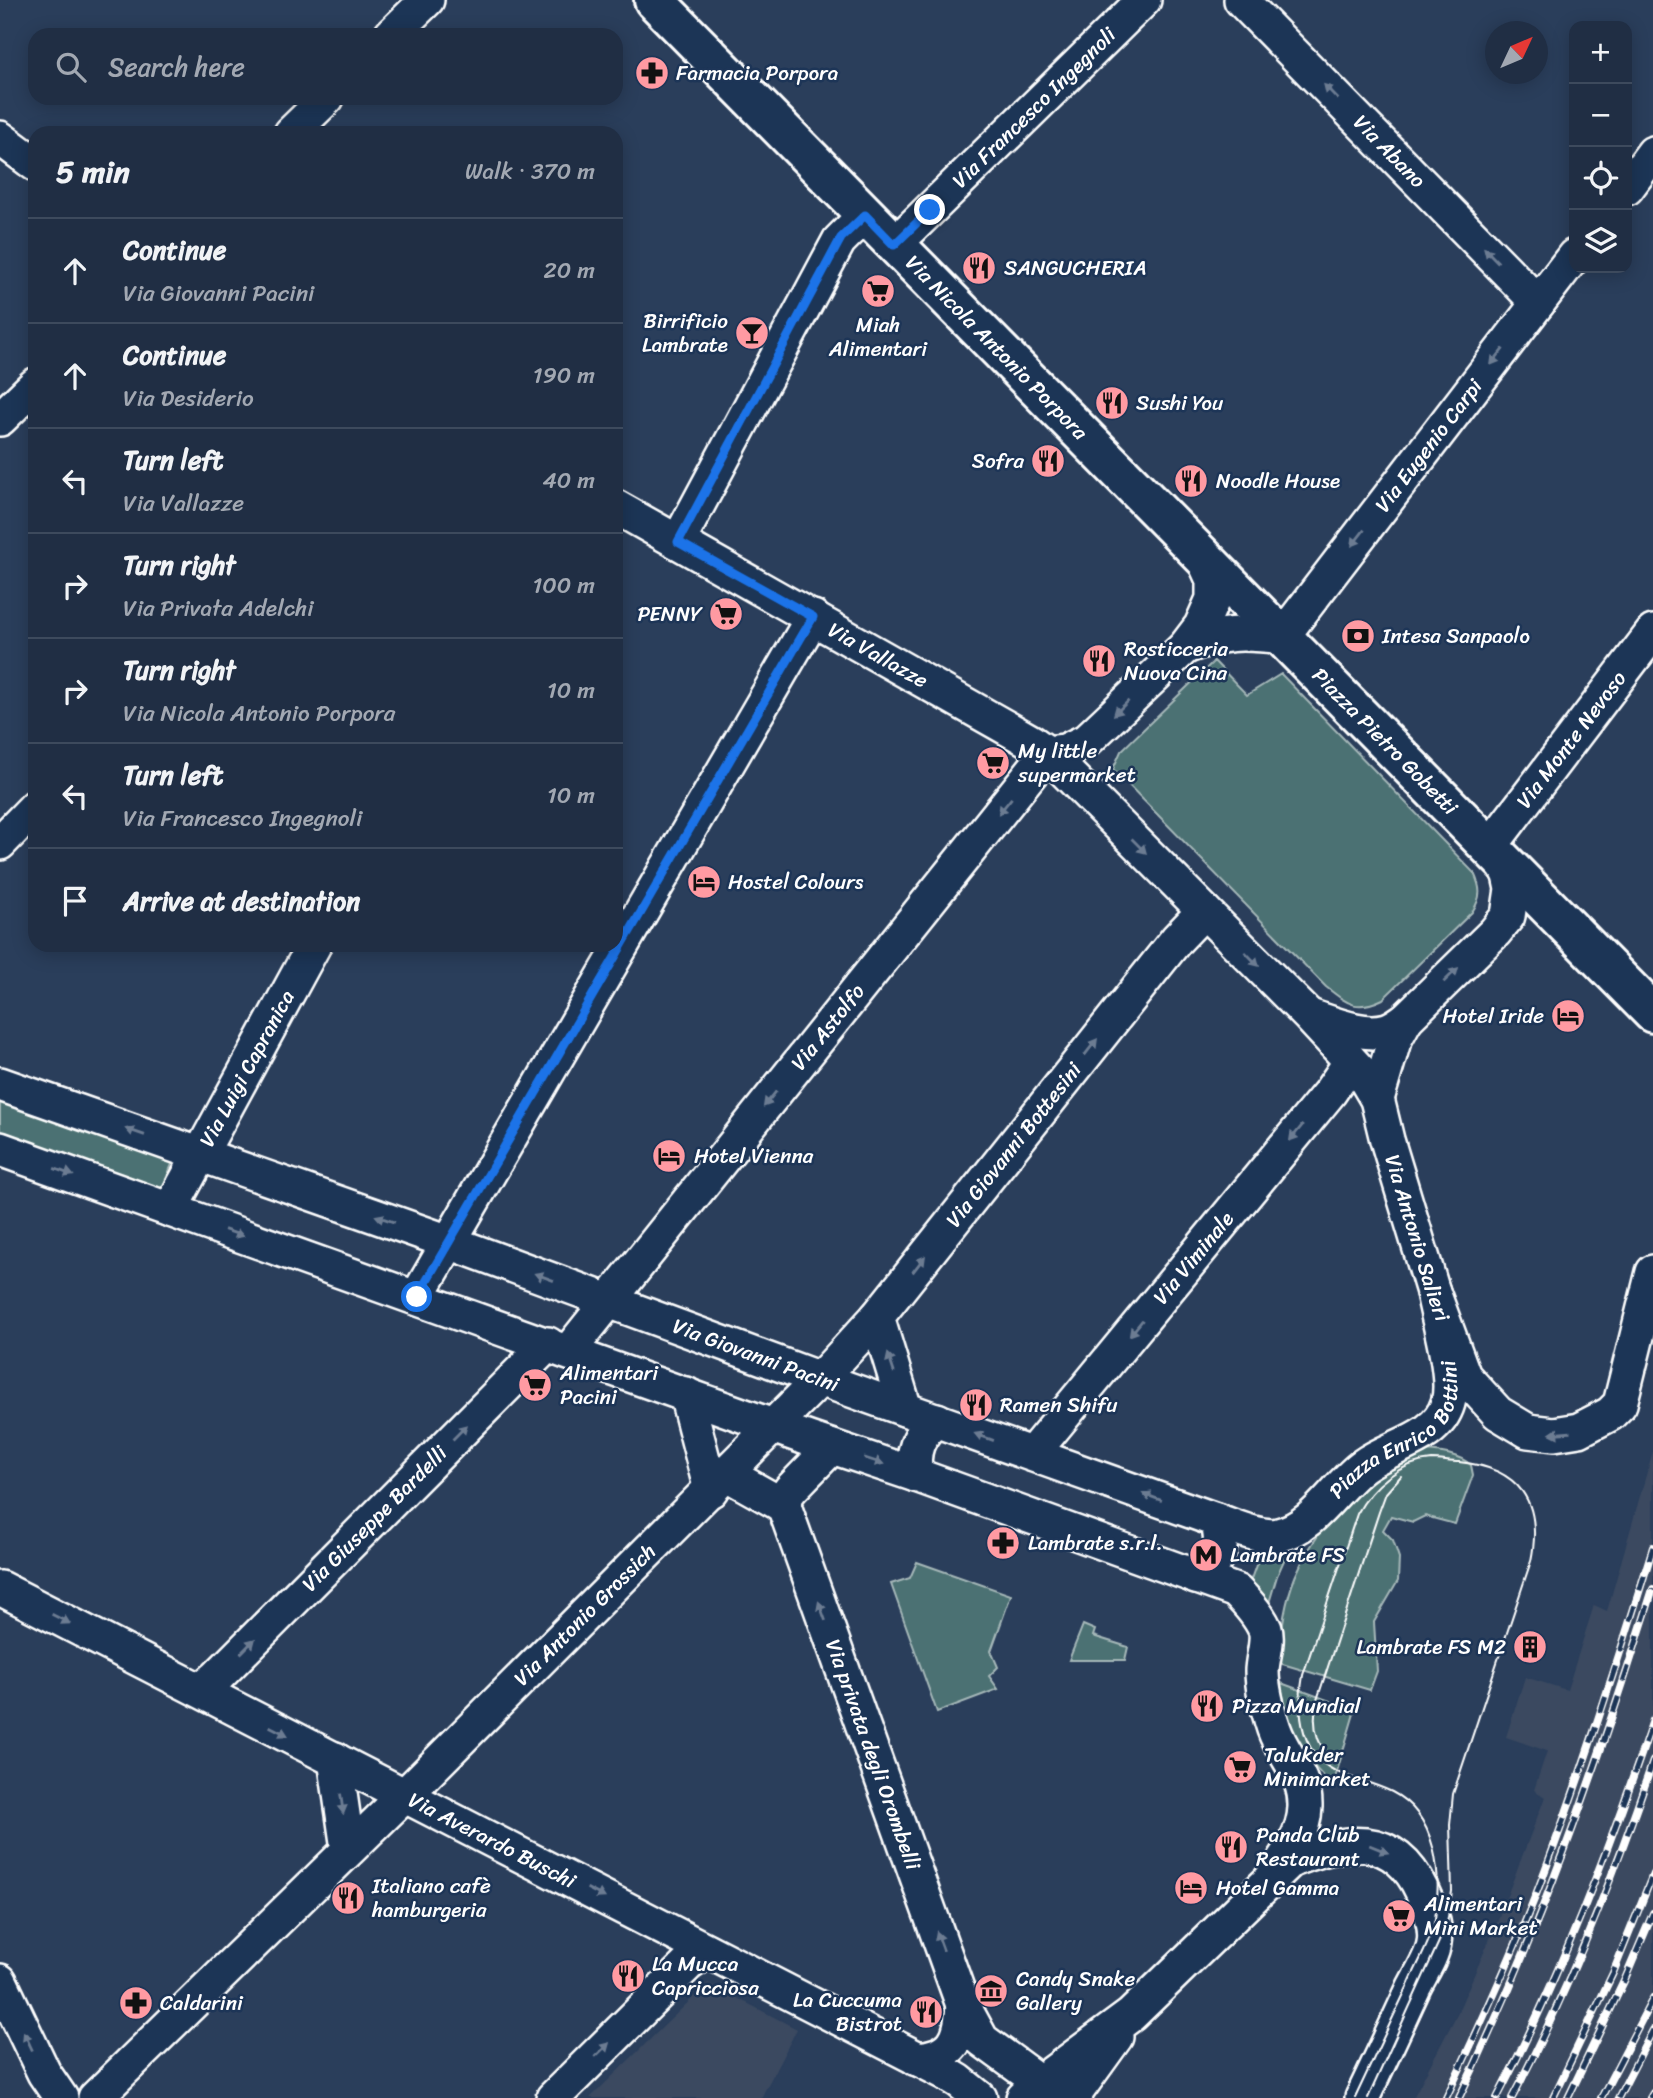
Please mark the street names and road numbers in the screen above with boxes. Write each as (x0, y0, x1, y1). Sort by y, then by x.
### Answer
street label: Via Francesco Ingegnoli (943, 17, 1126, 198)
street label: Via Abano (1344, 105, 1435, 198)
street label: Via Nicola Antonio Porpora (896, 246, 1098, 450)
street label: Via Eugenio Carpi (1365, 369, 1493, 521)
street label: Via Vallazze (821, 611, 936, 699)
street label: Piazza Pietro Gobetti (1303, 658, 1468, 825)
street label: Via Monte Nevoso (1506, 662, 1637, 817)
street label: Via Astolfo (781, 975, 875, 1079)
street label: Via Luigi Capranica (189, 982, 305, 1154)
street label: Via Giovanni Bottesini (936, 1053, 1092, 1236)
street label: Via Antonio Salieri (1373, 1150, 1462, 1328)
street label: Via Viminale (1143, 1202, 1244, 1313)
street label: Via Giovanni Pacini (667, 1307, 845, 1404)
street label: Piazza Enrico Bottini (1319, 1357, 1469, 1508)
street label: Via Giuseppe Bardelli (292, 1435, 457, 1601)
street label: Via Antonio Grossich (504, 1534, 665, 1696)
street label: Via privata degli Orombelli (814, 1634, 932, 1876)
street label: Via Averardo Buschi (401, 1781, 584, 1900)

